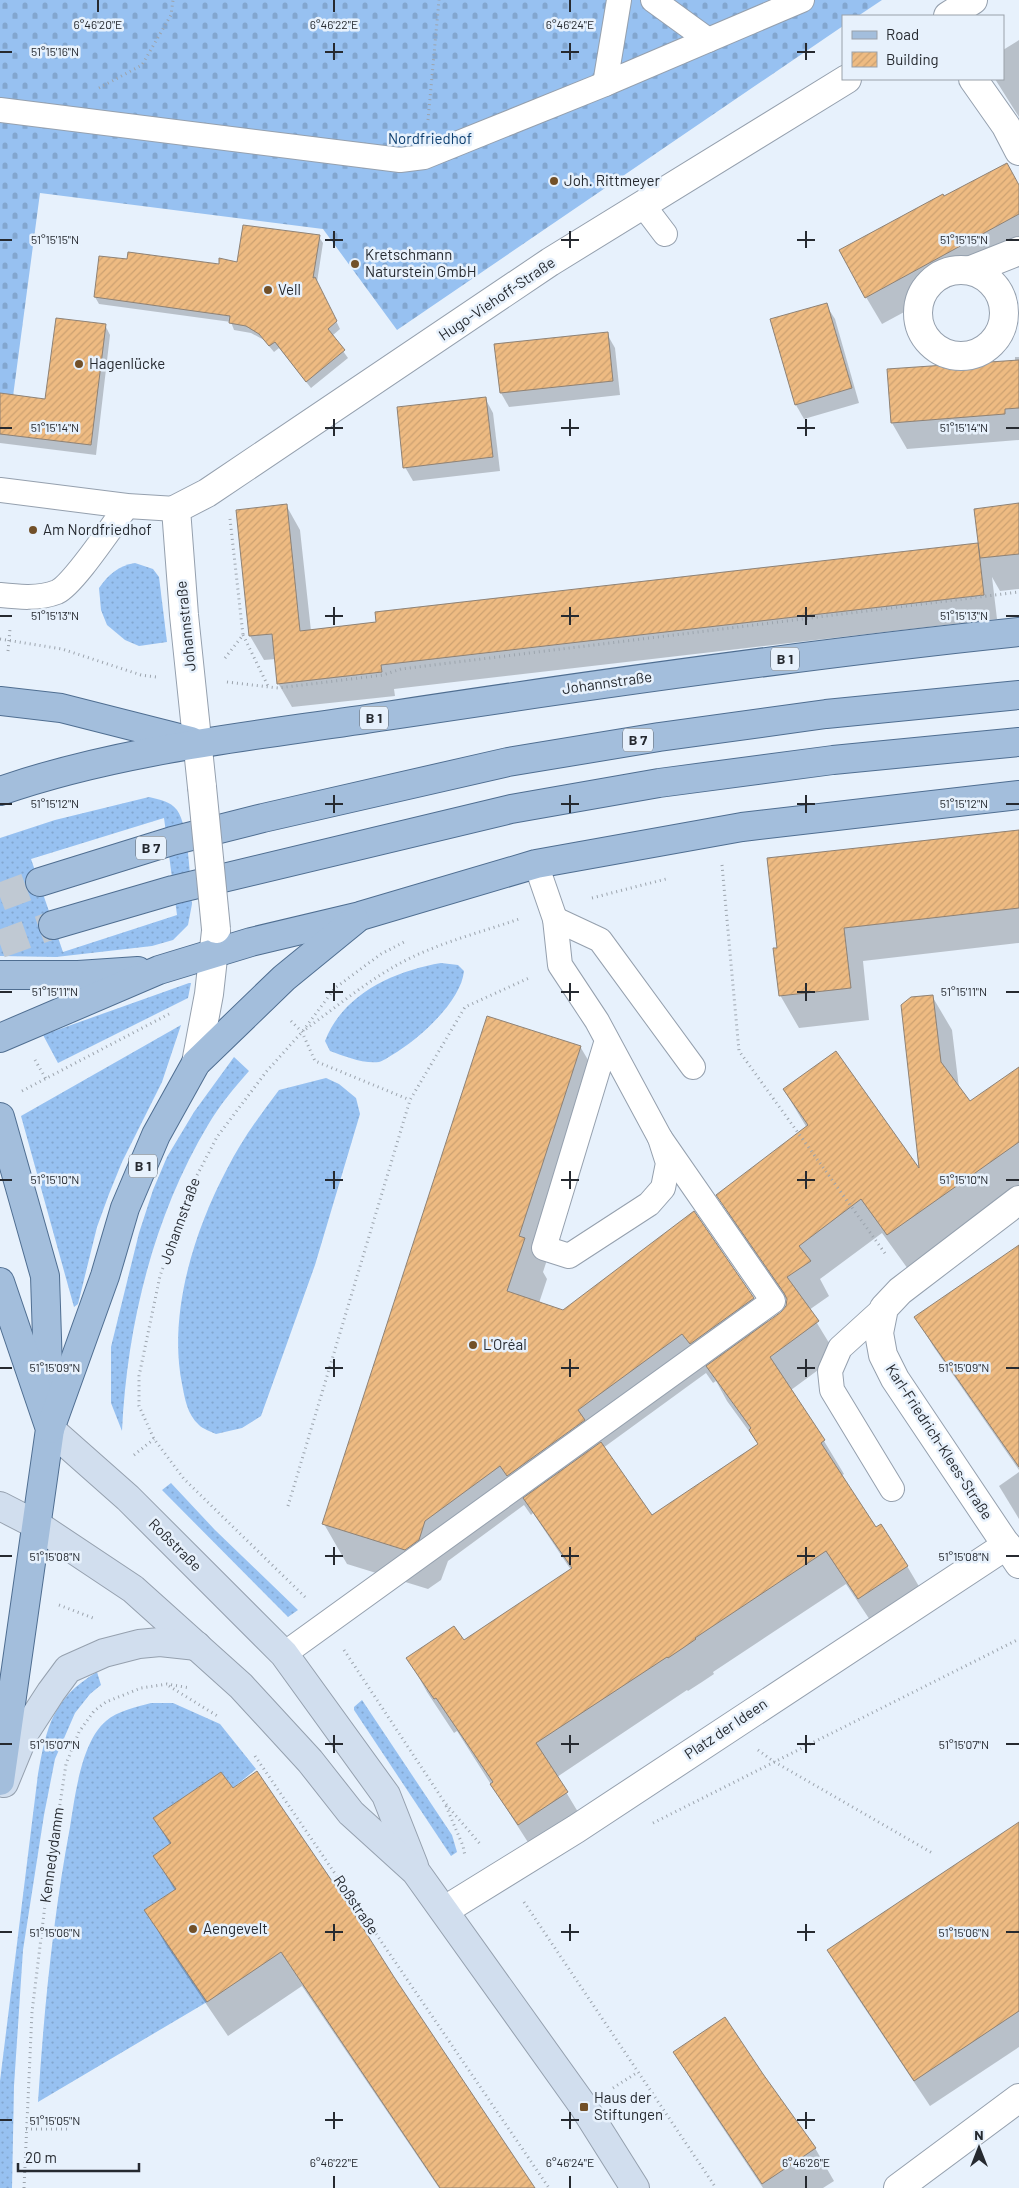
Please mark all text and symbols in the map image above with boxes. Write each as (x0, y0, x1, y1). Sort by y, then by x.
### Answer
legend (842, 15, 1004, 80)
text: 6°46'20"E (74, 17, 122, 31)
text: 6°46'22"E (310, 17, 358, 31)
text: 6°46'24"E (546, 17, 594, 31)
text: Road (886, 25, 919, 43)
text: 51°15'16"N (31, 44, 79, 58)
text: Building (886, 50, 939, 68)
park label: Nordfriedhof (388, 129, 472, 147)
place label: Joh. Rittmeyer (564, 171, 660, 189)
marker: Joh. Rittmeyer (548, 175, 560, 187)
text: 51°15'15"N (31, 232, 79, 246)
text: 51°15'15"N (940, 232, 988, 246)
place label: Kretschmann Naturstein GmbH (365, 245, 477, 280)
street label: Hugo-Viehoff-Straße (435, 253, 558, 344)
marker: Kretschmann Naturstein GmbH (349, 258, 361, 270)
place label: Vell (278, 280, 301, 298)
marker: Vell (262, 284, 274, 296)
place label: Hagenlücke (89, 354, 165, 372)
marker: Hagenlücke (73, 358, 85, 370)
text: 51°15'14"N (31, 420, 79, 434)
text: 51°15'14"N (940, 420, 988, 434)
place label: Am Nordfriedhof (43, 520, 152, 538)
marker: Am Nordfriedhof (27, 524, 39, 536)
street label: Johannstraße (171, 580, 199, 672)
text: 51°15'13"N (31, 608, 79, 622)
text: 51°15'13"N (940, 608, 988, 622)
road number: B 1 (771, 648, 799, 671)
street label: Johannstraße (561, 667, 653, 697)
road number: B 1 (360, 706, 388, 730)
road number: B 7 (623, 728, 653, 752)
text: 51°15'12"N (31, 796, 79, 810)
text: 51°15'12"N (940, 796, 988, 810)
road number: B 7 (136, 836, 166, 860)
text: 51°15'11"N (32, 984, 78, 998)
text: 51°15'11"N (941, 984, 987, 998)
road number: B 1 (129, 1154, 157, 1178)
text: 51°15'10"N (31, 1172, 79, 1186)
text: 51°15'10"N (940, 1172, 988, 1186)
street label: Johannstraße (155, 1175, 203, 1266)
place label: L'Oréal (483, 1335, 527, 1353)
marker: L'Oréal (467, 1339, 479, 1351)
text: 51°15'09"N (30, 1360, 80, 1374)
street label: Karl-Friedrich-Klees-Straße (883, 1360, 997, 1523)
text: 51°15'09"N (939, 1360, 989, 1374)
street label: Roßstraße (145, 1514, 206, 1575)
text: 51°15'08"N (30, 1549, 80, 1563)
text: 51°15'08"N (939, 1549, 989, 1563)
street label: Platz der Ideen (681, 1694, 770, 1762)
text: 51°15'07"N (30, 1737, 80, 1751)
text: 51°15'07"N (939, 1737, 989, 1751)
street label: Kennedydamm (35, 1806, 67, 1904)
street label: Roßstraße (330, 1871, 383, 1937)
place label: Aengevelt (203, 1919, 268, 1937)
marker: Aengevelt (187, 1923, 199, 1935)
text: 51°15'06"N (30, 1925, 80, 1939)
text: 51°15'06"N (939, 1925, 989, 1939)
place label: Haus der Stiftungen (594, 2088, 663, 2123)
marker: Haus der Stiftungen (578, 2101, 590, 2113)
text: 51°15'05"N (30, 2113, 80, 2127)
north arrow (954, 2123, 1004, 2173)
text: N (974, 2126, 984, 2143)
scale bar (18, 2140, 139, 2172)
text: 20 m (25, 2148, 57, 2166)
text: 6°46'22"E (310, 2155, 358, 2169)
text: 6°46'24"E (546, 2155, 594, 2169)
text: 6°46'26"E (782, 2155, 830, 2169)

